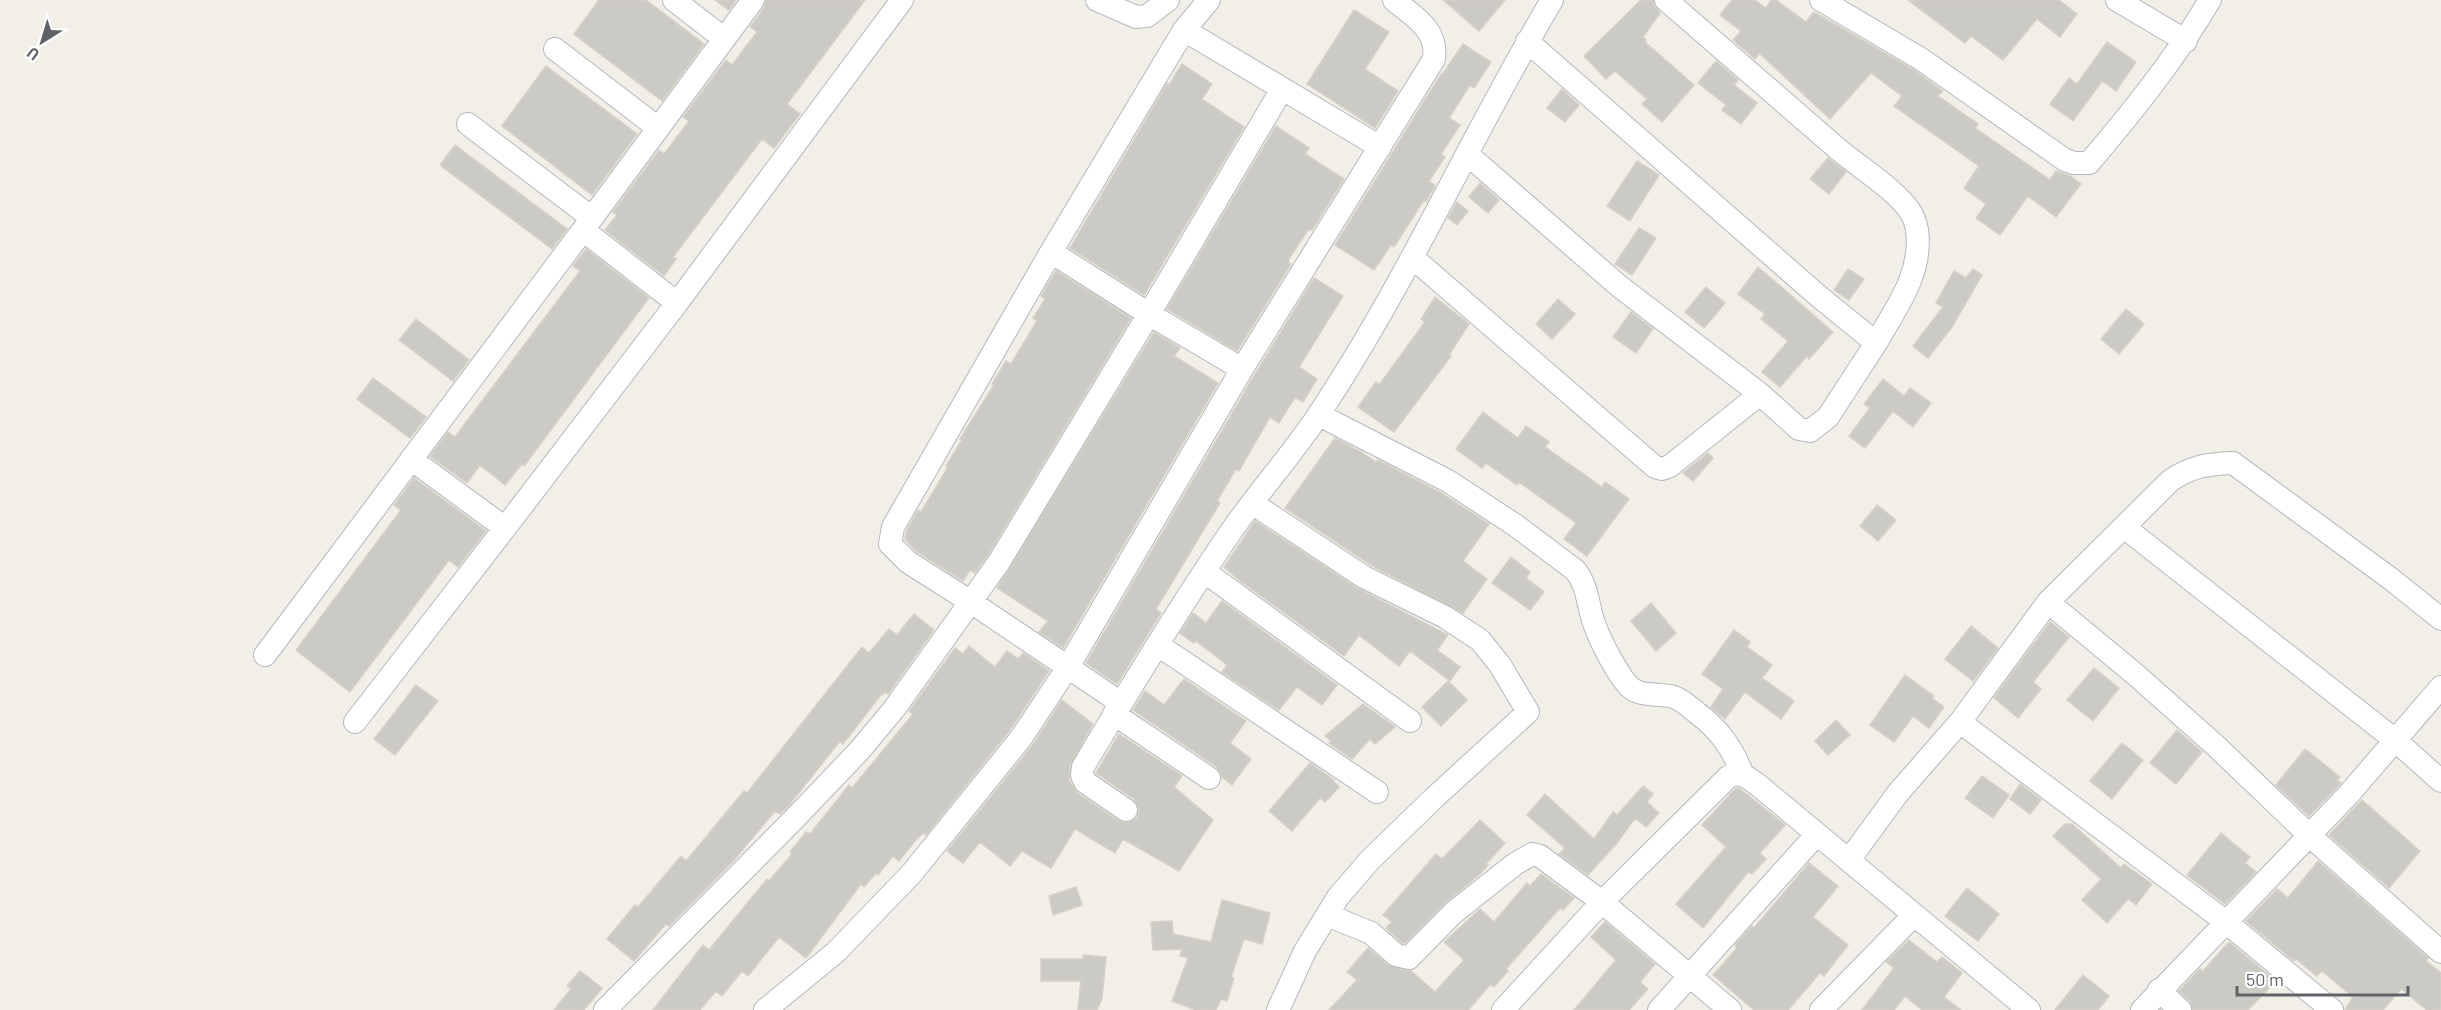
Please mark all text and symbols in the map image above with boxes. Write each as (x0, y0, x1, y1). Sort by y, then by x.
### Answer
north arrow (12, 12, 72, 72)
text: U (23, 44, 42, 65)
scale bar (2237, 959, 2408, 997)
text: 50 m (2246, 968, 2284, 990)

